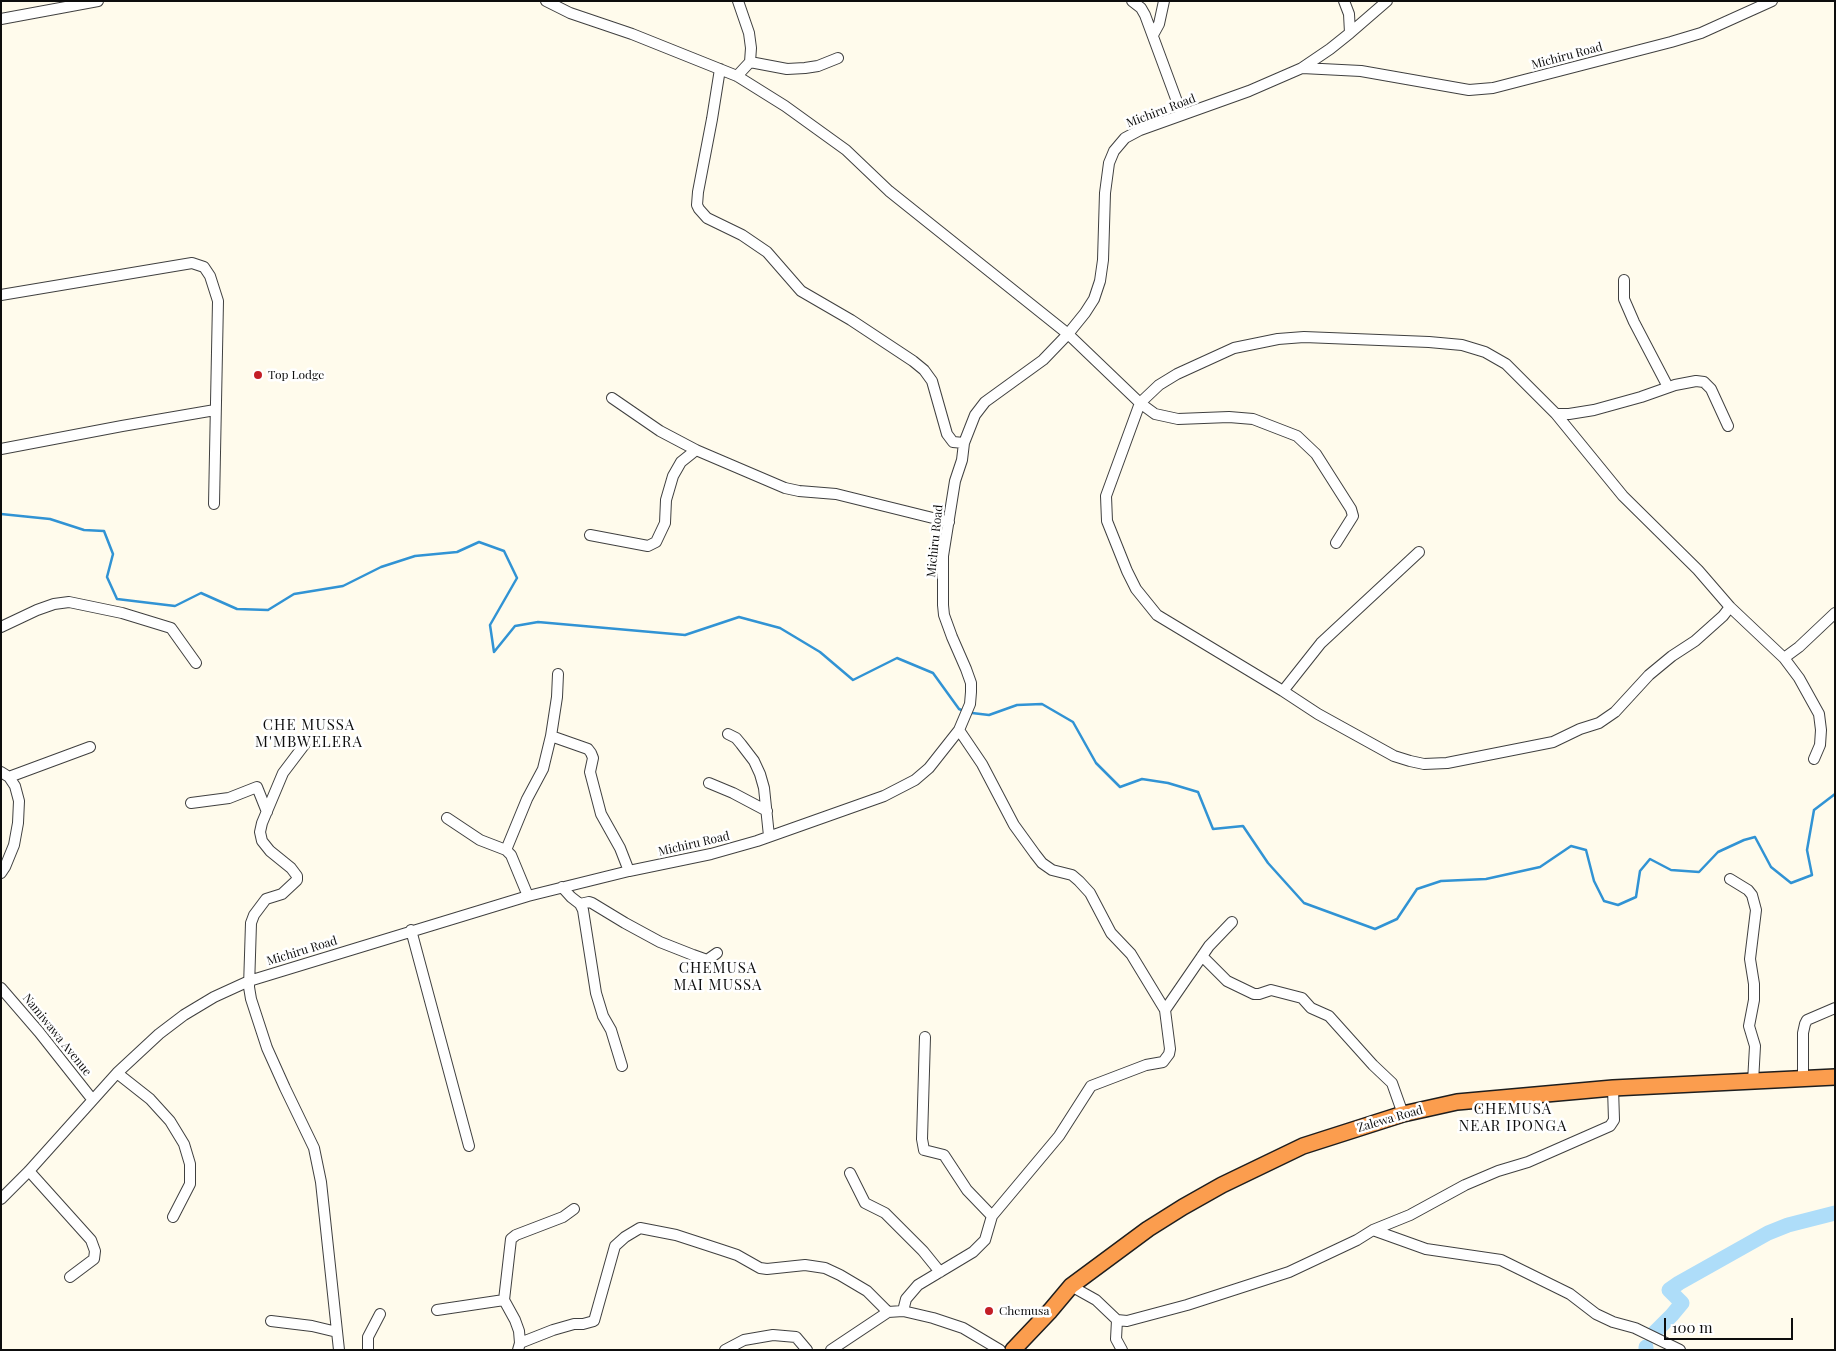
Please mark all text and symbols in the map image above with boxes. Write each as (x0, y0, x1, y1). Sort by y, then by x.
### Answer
street label: Michiru Road (1530, 40, 1604, 72)
street label: Michiru Road (1124, 91, 1198, 131)
place label: Top Lodge (268, 368, 324, 382)
marker: Top Lodge (252, 369, 264, 381)
street label: Michiru Road (924, 504, 946, 578)
district label: CHE MUSSA M'MBWELERA (254, 716, 364, 751)
street label: Michiru Road (657, 829, 731, 859)
street label: Michiru Road (265, 933, 339, 969)
district label: CHEMUSA MAI MUSSA (672, 959, 764, 994)
street label: Namiwawa Avenue (20, 991, 94, 1079)
district label: CHEMUSA NEAR IPONGA (1457, 1100, 1569, 1135)
street label: Zalewa Road (1355, 1103, 1425, 1135)
place label: Chemusa (999, 1304, 1049, 1318)
marker: Chemusa (983, 1305, 995, 1317)
scale bar (1666, 1308, 1795, 1340)
text: 100 m (1672, 1317, 1713, 1337)

